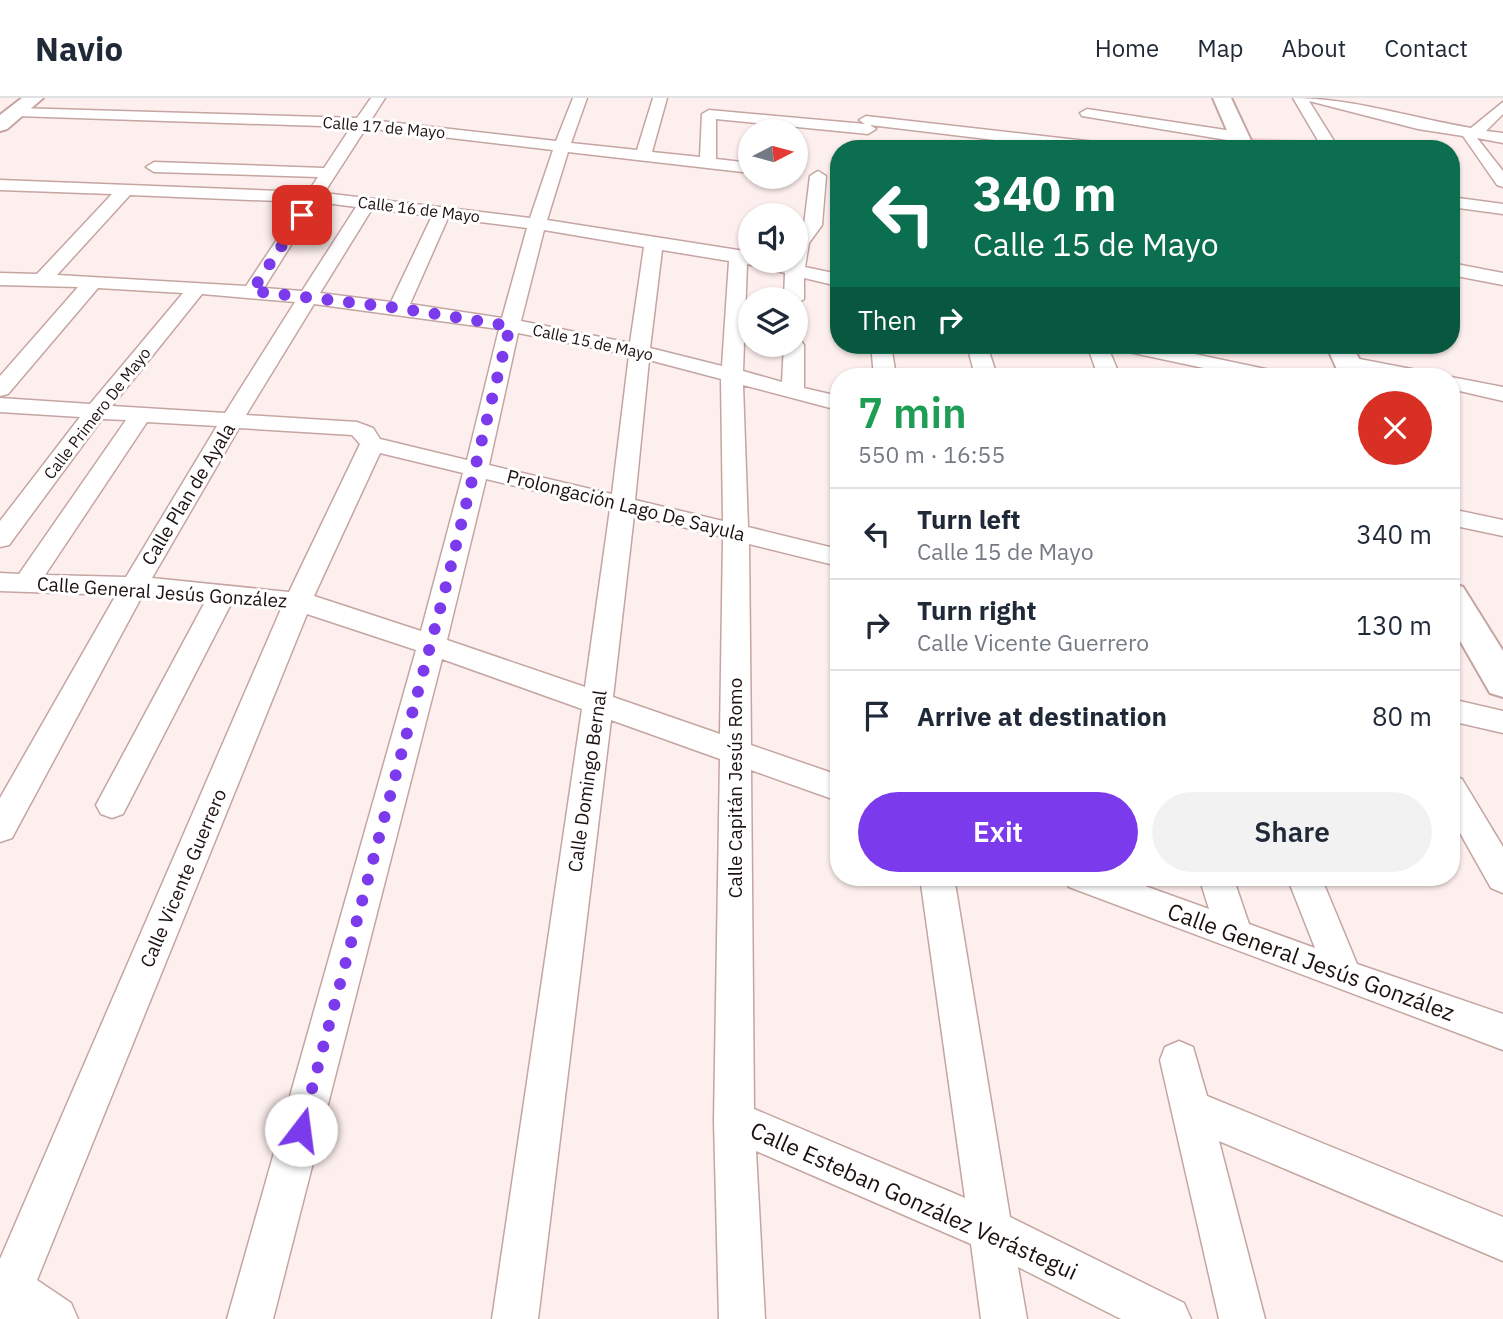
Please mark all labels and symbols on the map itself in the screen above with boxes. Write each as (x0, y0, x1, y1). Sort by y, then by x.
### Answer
street label: Calle 17 de Mayo (322, 112, 446, 142)
north arrow (738, 119, 808, 189)
pin (272, 185, 332, 245)
street label: Calle 16 de Mayo (357, 192, 481, 226)
street label: Calle 15 de Mayo (531, 319, 655, 365)
street label: Calle Primero De Mayo (39, 343, 155, 483)
street label: Calle Plan de Ayala (136, 419, 240, 569)
street label: Prolongación Lago De Sayula (504, 464, 748, 546)
street label: Calle General Jesús González (36, 571, 288, 613)
street label: Calle Capitán Jesús Romo (723, 678, 747, 898)
street label: Calle Domingo Bernal (562, 688, 612, 874)
street label: Calle Vicente Guerrero (134, 785, 232, 971)
street label: Calle General Jesús González (1164, 895, 1459, 1027)
position arrow (264, 1093, 338, 1167)
street label: Calle Esteban González Verástegui (746, 1114, 1083, 1286)

